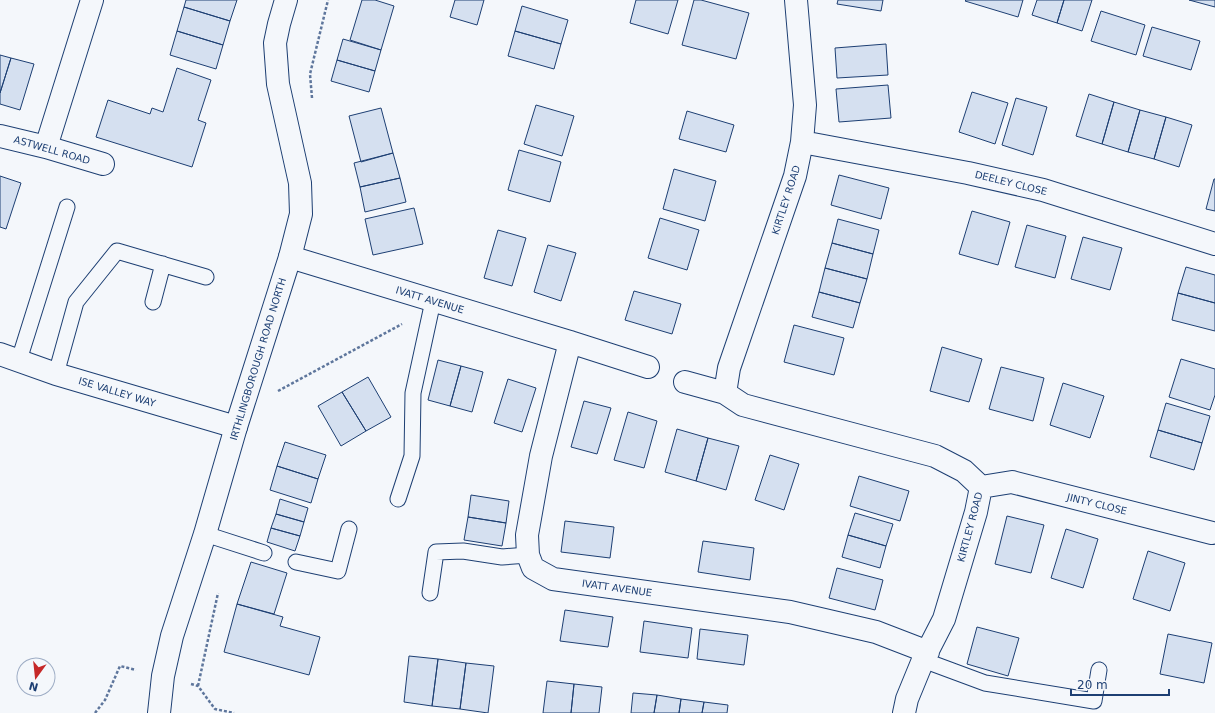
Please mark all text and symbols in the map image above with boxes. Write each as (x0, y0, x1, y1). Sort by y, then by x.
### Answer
street label: ASTWELL ROAD (13, 134, 92, 166)
street label: KIRTLEY ROAD (770, 164, 802, 236)
street label: DEELEY CLOSE (974, 169, 1048, 197)
street label: IRTHLINGBOROUGH ROAD NORTH (228, 276, 288, 442)
street label: IVATT AVENUE (394, 284, 466, 316)
street label: ISE VALLEY WAY (77, 375, 158, 409)
street label: KIRTLEY ROAD (955, 490, 985, 563)
street label: JINTY CLOSE (1065, 491, 1128, 517)
street label: IVATT AVENUE (581, 578, 653, 598)
north arrow (16, 657, 56, 697)
scale bar (1071, 671, 1169, 697)
text: 20 m (1077, 678, 1108, 692)
text: N (27, 679, 40, 694)

